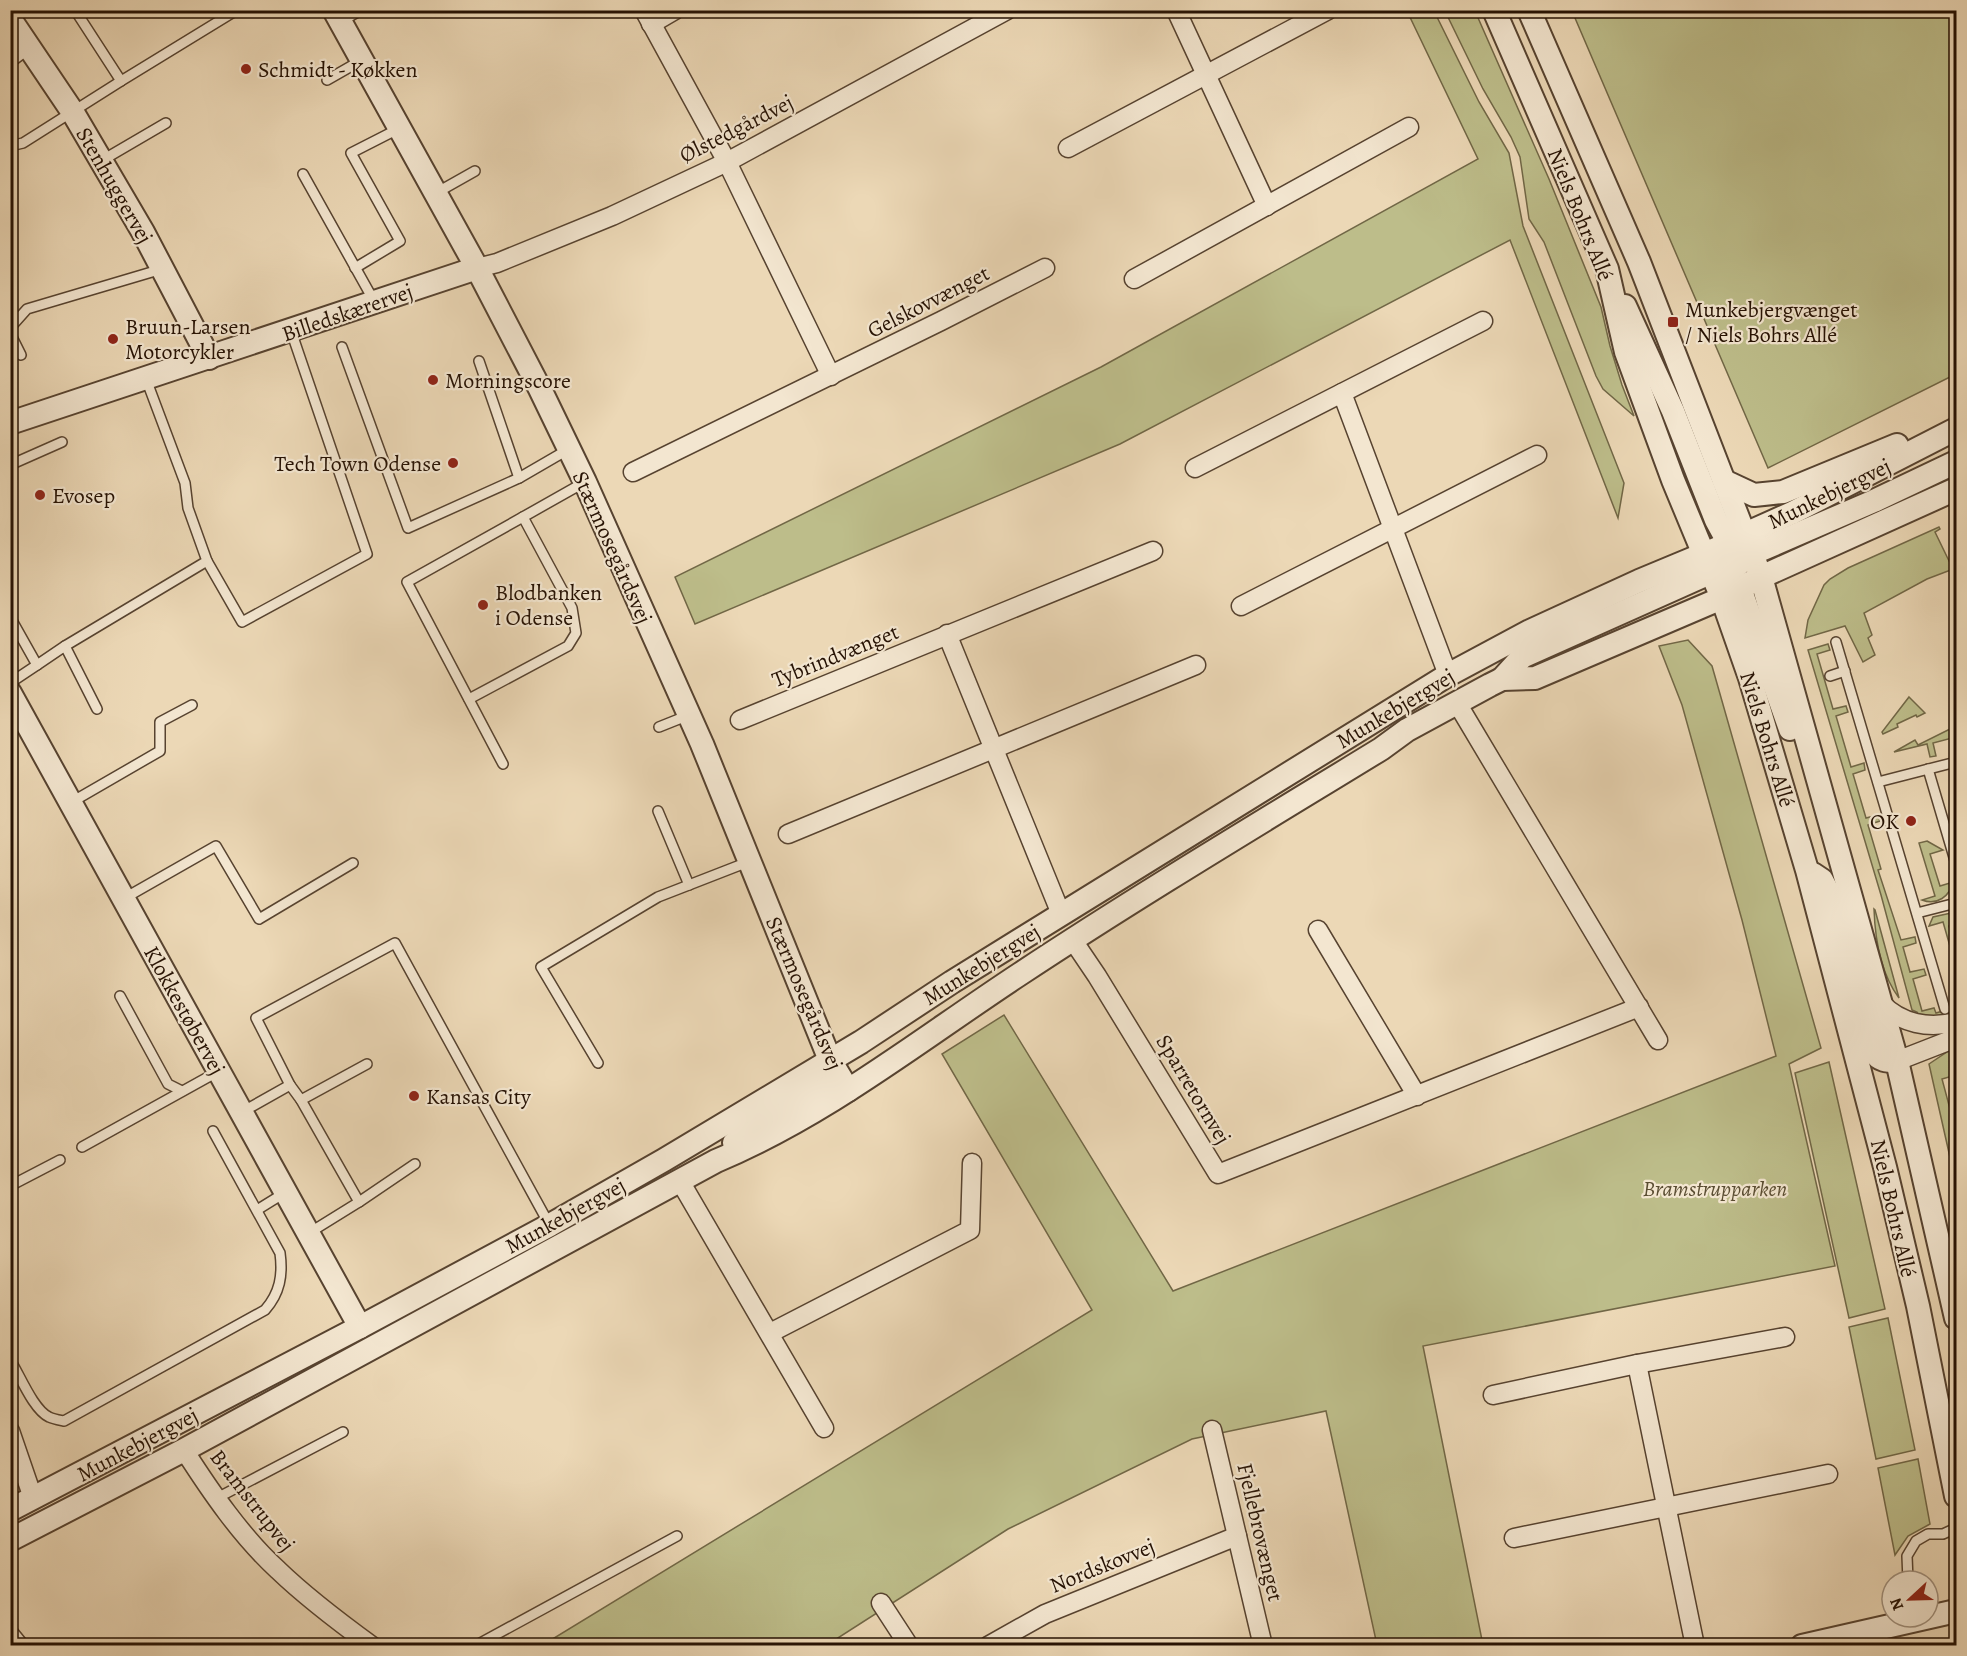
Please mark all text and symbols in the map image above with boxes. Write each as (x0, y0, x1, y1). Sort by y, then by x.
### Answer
place label: Schmidt - Køkken (258, 55, 418, 85)
marker: Schmidt - Køkken (239, 62, 253, 76)
street label: Ølstedgårdvej (674, 87, 799, 170)
street label: Stenhuggervej (69, 122, 160, 249)
street label: Niels Bohrs Allé (1540, 144, 1620, 285)
street label: Gelskovvænget (862, 258, 995, 345)
street label: Billedskærervej (278, 276, 417, 349)
place label: Munkebjergvænget / Niels Bohrs Allé (1685, 295, 1857, 350)
place label: Bruun-Larsen Motorcykler (125, 312, 251, 367)
marker: Munkebjergvænget / Niels Bohrs Allé (1666, 315, 1680, 329)
marker: Bruun-Larsen Motorcykler (106, 332, 120, 346)
place label: Morningscore (445, 366, 571, 396)
marker: Morningscore (426, 373, 440, 387)
place label: Tech Town Odense (274, 449, 441, 479)
street label: Munkebjergvej (1763, 451, 1896, 537)
marker: Tech Town Odense (446, 456, 460, 470)
street label: Stærmosegårdsvej (565, 466, 659, 628)
place label: Evosep (52, 481, 115, 511)
marker: Evosep (33, 488, 47, 502)
place label: Blodbanken i Odense (495, 578, 602, 633)
marker: Blodbanken i Odense (476, 598, 490, 612)
street label: Tybrindvænget (767, 617, 903, 695)
street label: Munkebjergvej (1331, 662, 1460, 756)
street label: Niels Bohrs Allé (1732, 668, 1802, 811)
place label: OK (1870, 807, 1899, 837)
marker: OK (1904, 814, 1918, 828)
street label: Stærmosegårdsvej (758, 912, 850, 1075)
street label: Munkebjergvej (917, 917, 1046, 1013)
street label: Klokkestøbervej (136, 941, 232, 1080)
street label: Sparretornvej (1149, 1029, 1238, 1150)
place label: Kansas City (426, 1082, 531, 1112)
marker: Kansas City (407, 1089, 421, 1103)
street label: Niels Bohrs Allé (1863, 1136, 1923, 1280)
street label: Munkebjergvej (500, 1170, 631, 1261)
park label: Bramstrupparken (1643, 1174, 1787, 1204)
street label: Munkebjergvej (72, 1400, 203, 1489)
street label: Bramstrupvej (203, 1443, 302, 1558)
street label: Fjellebrovænget (1230, 1460, 1291, 1604)
street label: Nordskovvej (1045, 1531, 1159, 1601)
north arrow (1880, 1569, 1940, 1629)
text: N (1885, 1594, 1909, 1614)

